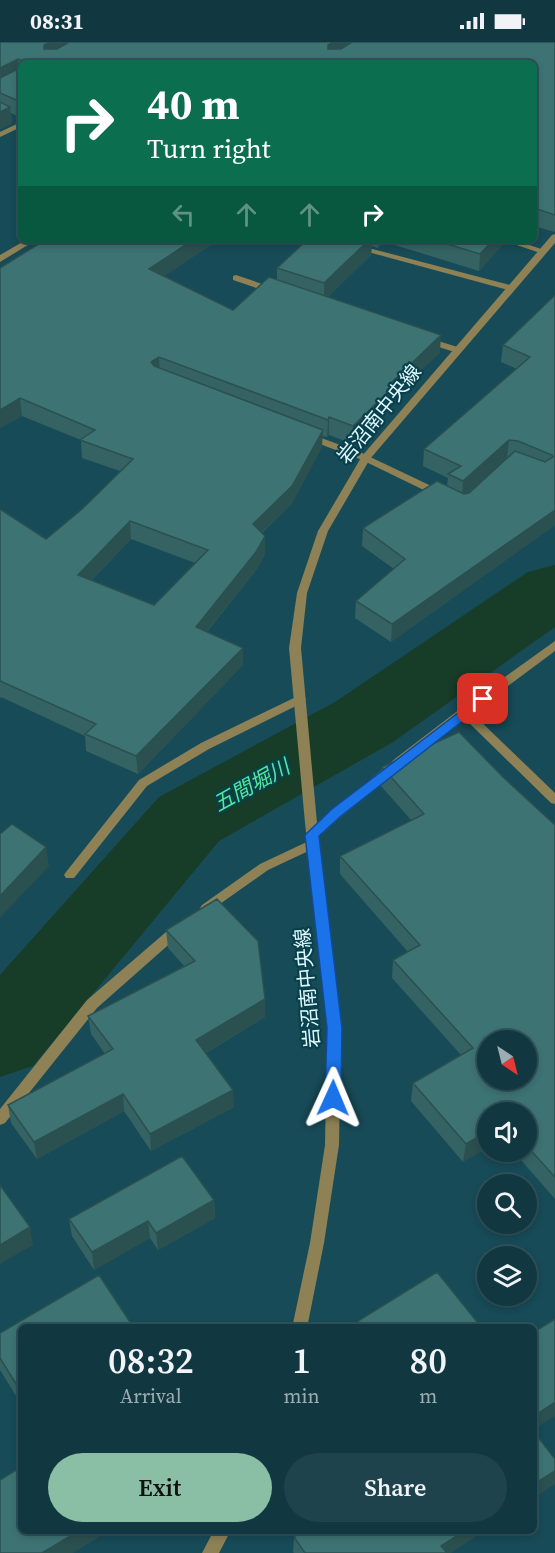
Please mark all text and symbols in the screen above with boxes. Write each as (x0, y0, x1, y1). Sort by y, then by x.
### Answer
text: 08:31 (30, 6, 84, 36)
text: 40 m (147, 75, 240, 133)
icon: right (48, 84, 126, 162)
text: Turn right (147, 130, 271, 167)
icon: left (167, 198, 200, 231)
icon: ahead (230, 198, 263, 231)
icon: ahead (293, 198, 326, 231)
icon: right (356, 198, 389, 231)
street label: 岩沼南中央線 (330, 359, 428, 469)
pin (457, 673, 508, 724)
icon: arrive (466, 682, 499, 715)
water label: 五間堀川 (207, 751, 297, 818)
street label: 岩沼南中央線 (288, 927, 326, 1049)
north arrow (477, 1030, 537, 1090)
map controls (477, 1030, 537, 1306)
position arrow (301, 1066, 365, 1130)
button: sound (477, 1102, 537, 1162)
button: search (477, 1174, 537, 1234)
button: layers (477, 1246, 537, 1306)
text: 08:32 (108, 1336, 194, 1385)
text: 1 (292, 1336, 311, 1385)
text: 80 (410, 1336, 447, 1385)
text: Arrival (120, 1382, 182, 1410)
text: min (284, 1382, 320, 1410)
text: m (419, 1382, 437, 1410)
button: Exit (48, 1453, 272, 1522)
button: Share (284, 1453, 507, 1522)

